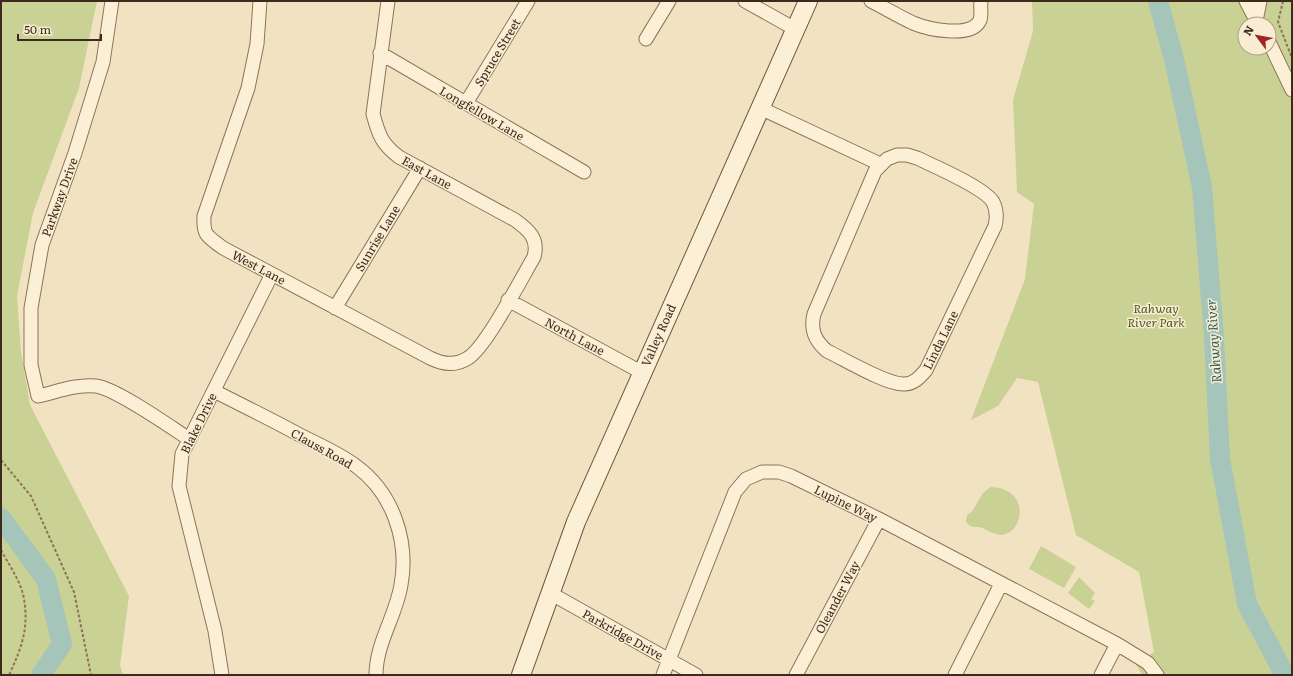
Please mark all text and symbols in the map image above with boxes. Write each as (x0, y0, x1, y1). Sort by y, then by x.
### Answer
street label: Spruce Street (470, 14, 525, 89)
scale bar (18, 16, 101, 42)
north arrow (1237, 16, 1277, 56)
text: 50 m (24, 20, 51, 38)
text: N (1238, 22, 1257, 38)
street label: Longfellow Lane (436, 81, 528, 145)
street label: East Lane (399, 151, 455, 193)
street label: Parkway Drive (36, 155, 82, 239)
street label: Sunrise Lane (350, 202, 404, 274)
street label: West Lane (229, 245, 289, 289)
water label: Rahway River (1201, 298, 1225, 384)
park label: Rahway River Park (1127, 299, 1185, 331)
street label: Valley Road (636, 300, 680, 369)
street label: Linda Lane (918, 307, 962, 373)
street label: North Lane (542, 313, 608, 359)
street label: Blake Drive (175, 390, 221, 456)
street label: Clauss Road (288, 424, 357, 473)
street label: Lupine Way (811, 480, 881, 526)
street label: Oleander Way (810, 557, 864, 637)
street label: Parkridge Drive (579, 604, 667, 664)

